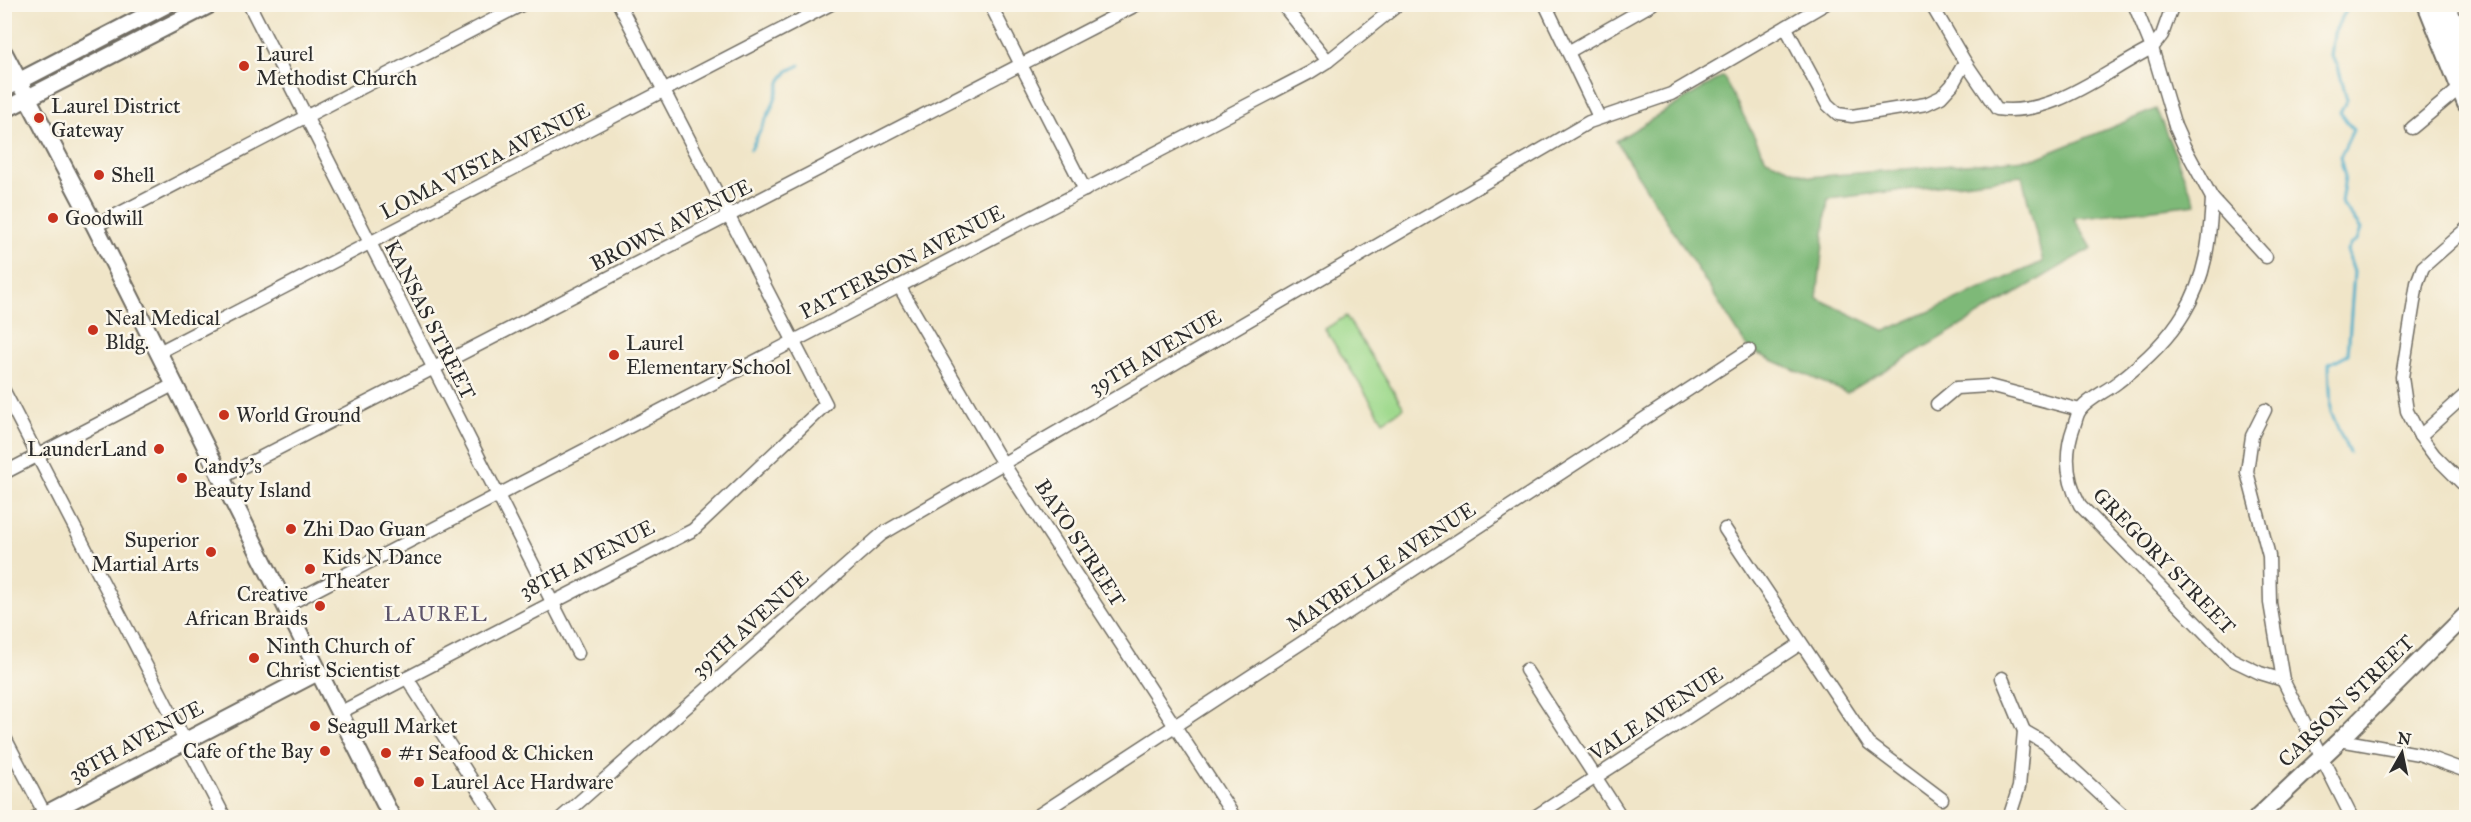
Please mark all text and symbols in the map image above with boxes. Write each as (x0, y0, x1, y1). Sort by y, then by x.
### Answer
place label: Laurel Methodist Church (256, 41, 418, 91)
marker: Laurel Methodist Church (237, 59, 251, 73)
place label: Laurel District Gateway (51, 93, 181, 143)
street label: LOMA VISTA AVENUE (376, 97, 594, 225)
marker: Laurel District Gateway (32, 111, 46, 125)
place label: Shell (111, 162, 155, 188)
marker: Shell (92, 168, 106, 182)
street label: BROWN AVENUE (586, 173, 756, 277)
street label: PATTERSON AVENUE (796, 199, 1008, 325)
place label: Goodwill (65, 205, 144, 231)
marker: Goodwill (46, 211, 60, 225)
street label: KANSAS STREET (379, 236, 481, 404)
street label: 39TH AVENUE (1084, 304, 1226, 400)
place label: Neal Medical Bldg. (105, 305, 220, 355)
marker: Neal Medical Bldg. (86, 323, 100, 337)
place label: Laurel Elementary School (626, 330, 791, 380)
marker: Laurel Elementary School (607, 348, 621, 362)
place label: World Ground (236, 402, 362, 428)
marker: World Ground (217, 408, 231, 422)
place label: LaunderLand (27, 436, 147, 462)
marker: LaunderLand (152, 442, 166, 456)
place label: Candy's Beauty Island (194, 453, 312, 503)
marker: Candy's Beauty Island (175, 471, 189, 485)
street label: BAYO STREET (1029, 474, 1131, 612)
street label: GREGORY STREET (2087, 482, 2241, 640)
street label: MAYBELLE AVENUE (1282, 496, 1480, 638)
street label: 38TH AVENUE (515, 514, 659, 604)
place label: Zhi Dao Guan (303, 516, 426, 542)
marker: Zhi Dao Guan (284, 522, 298, 536)
place label: Superior Martial Arts (91, 527, 199, 577)
place label: Kids N Dance Theater (322, 544, 442, 594)
marker: Superior Martial Arts (204, 545, 218, 559)
marker: Kids N Dance Theater (303, 562, 317, 576)
street label: 39TH AVENUE (686, 565, 814, 683)
place label: Creative African Braids (184, 581, 308, 631)
marker: Creative African Braids (313, 599, 327, 613)
district label: LAUREL (384, 600, 488, 627)
street label: CARSON STREET (2273, 630, 2419, 772)
place label: Ninth Church of Christ Scientist (266, 633, 415, 683)
marker: Ninth Church of Christ Scientist (247, 651, 261, 665)
street label: VALE AVENUE (1583, 661, 1728, 767)
street label: 38TH AVENUE (64, 695, 208, 787)
place label: Seagull Market (327, 713, 458, 739)
marker: Seagull Market (308, 719, 322, 733)
north arrow (2372, 723, 2432, 783)
place label: Cafe of the Bay (183, 738, 314, 764)
place label: #1 Seafood & Chicken (398, 740, 594, 766)
marker: Cafe of the Bay (318, 744, 332, 758)
marker: #1 Seafood & Chicken (379, 746, 393, 760)
place label: Laurel Ace Hardware (431, 769, 614, 795)
marker: Laurel Ace Hardware (412, 775, 426, 789)

